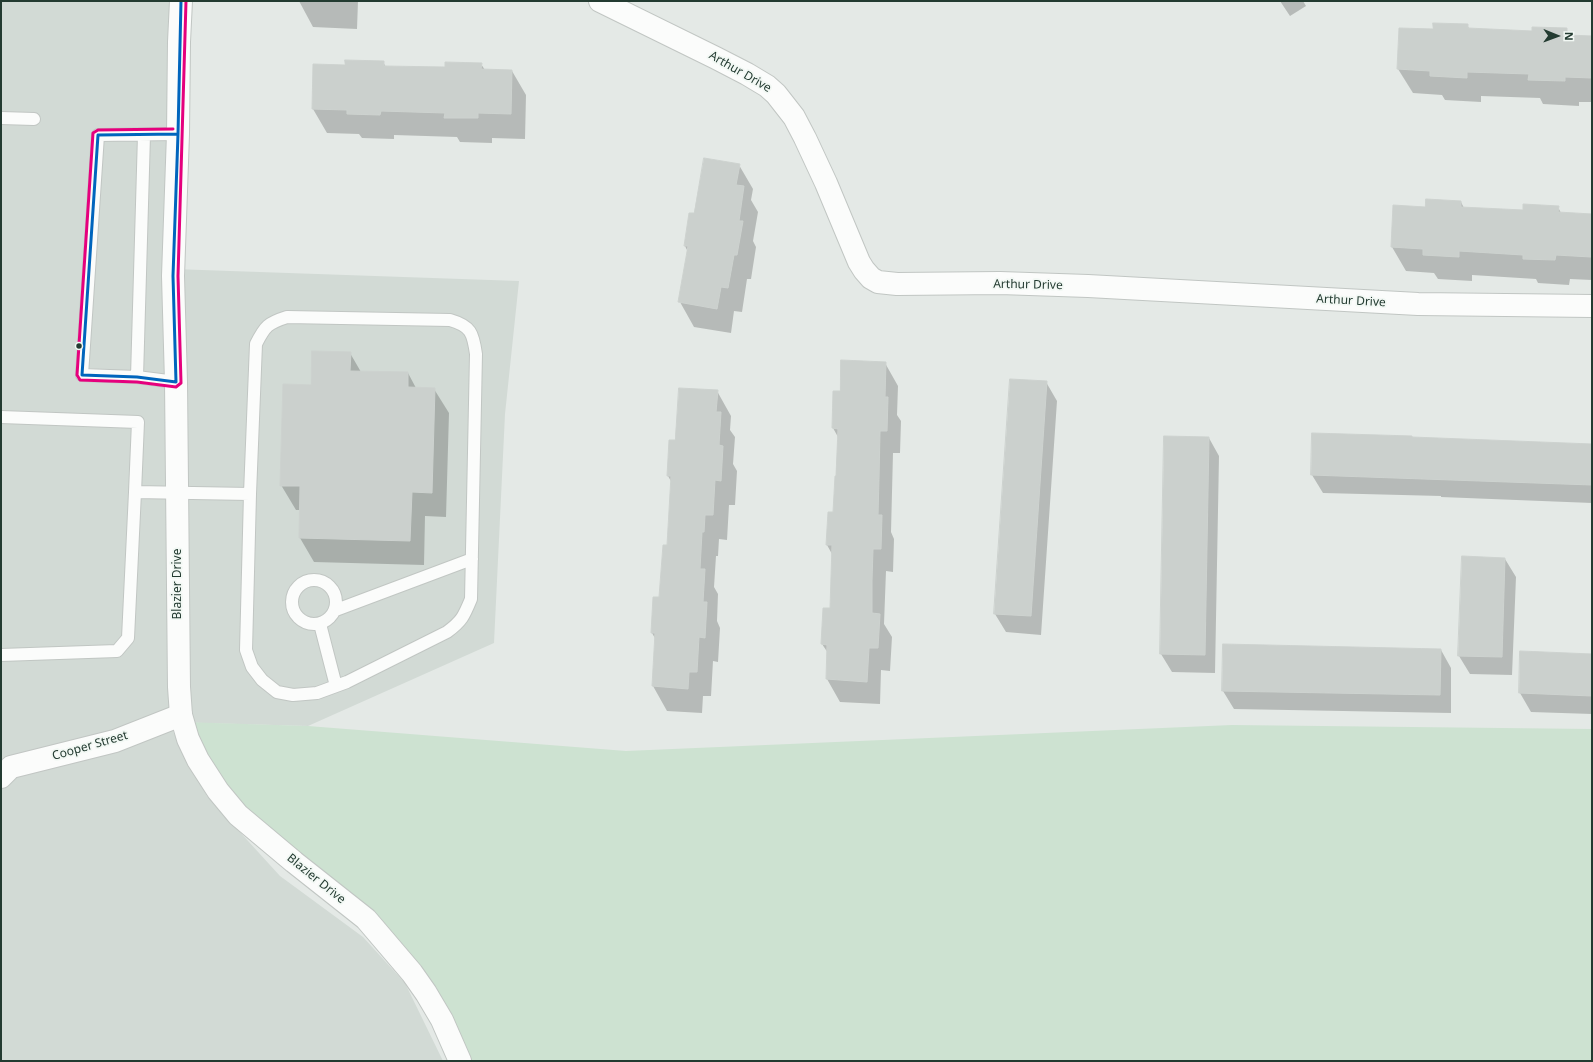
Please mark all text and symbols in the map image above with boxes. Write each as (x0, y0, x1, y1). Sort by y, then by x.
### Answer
north arrow (1537, 16, 1577, 56)
text: N (1562, 32, 1577, 41)
street label: Arthur Drive (706, 48, 774, 96)
street label: Arthur Drive (993, 277, 1063, 293)
street label: Arthur Drive (1316, 292, 1386, 310)
unlabelled marker (74, 341, 84, 351)
street label: Blazier Drive (171, 549, 185, 619)
street label: Cooper Street (51, 728, 129, 764)
street label: Blazier Drive (284, 851, 348, 907)

